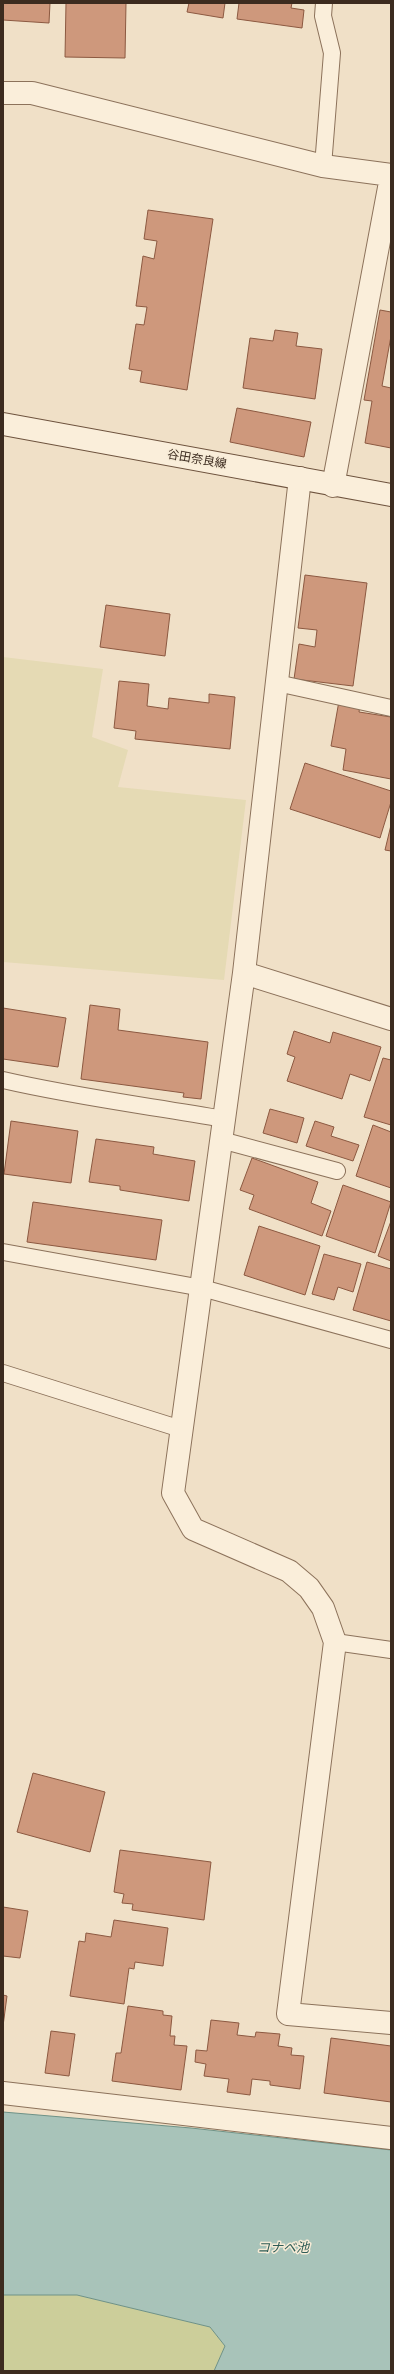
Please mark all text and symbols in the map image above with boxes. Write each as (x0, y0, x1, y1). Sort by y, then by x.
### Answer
street label: 谷田奈良線 (166, 446, 228, 471)
water label: コナベ池 (257, 2239, 311, 2256)

